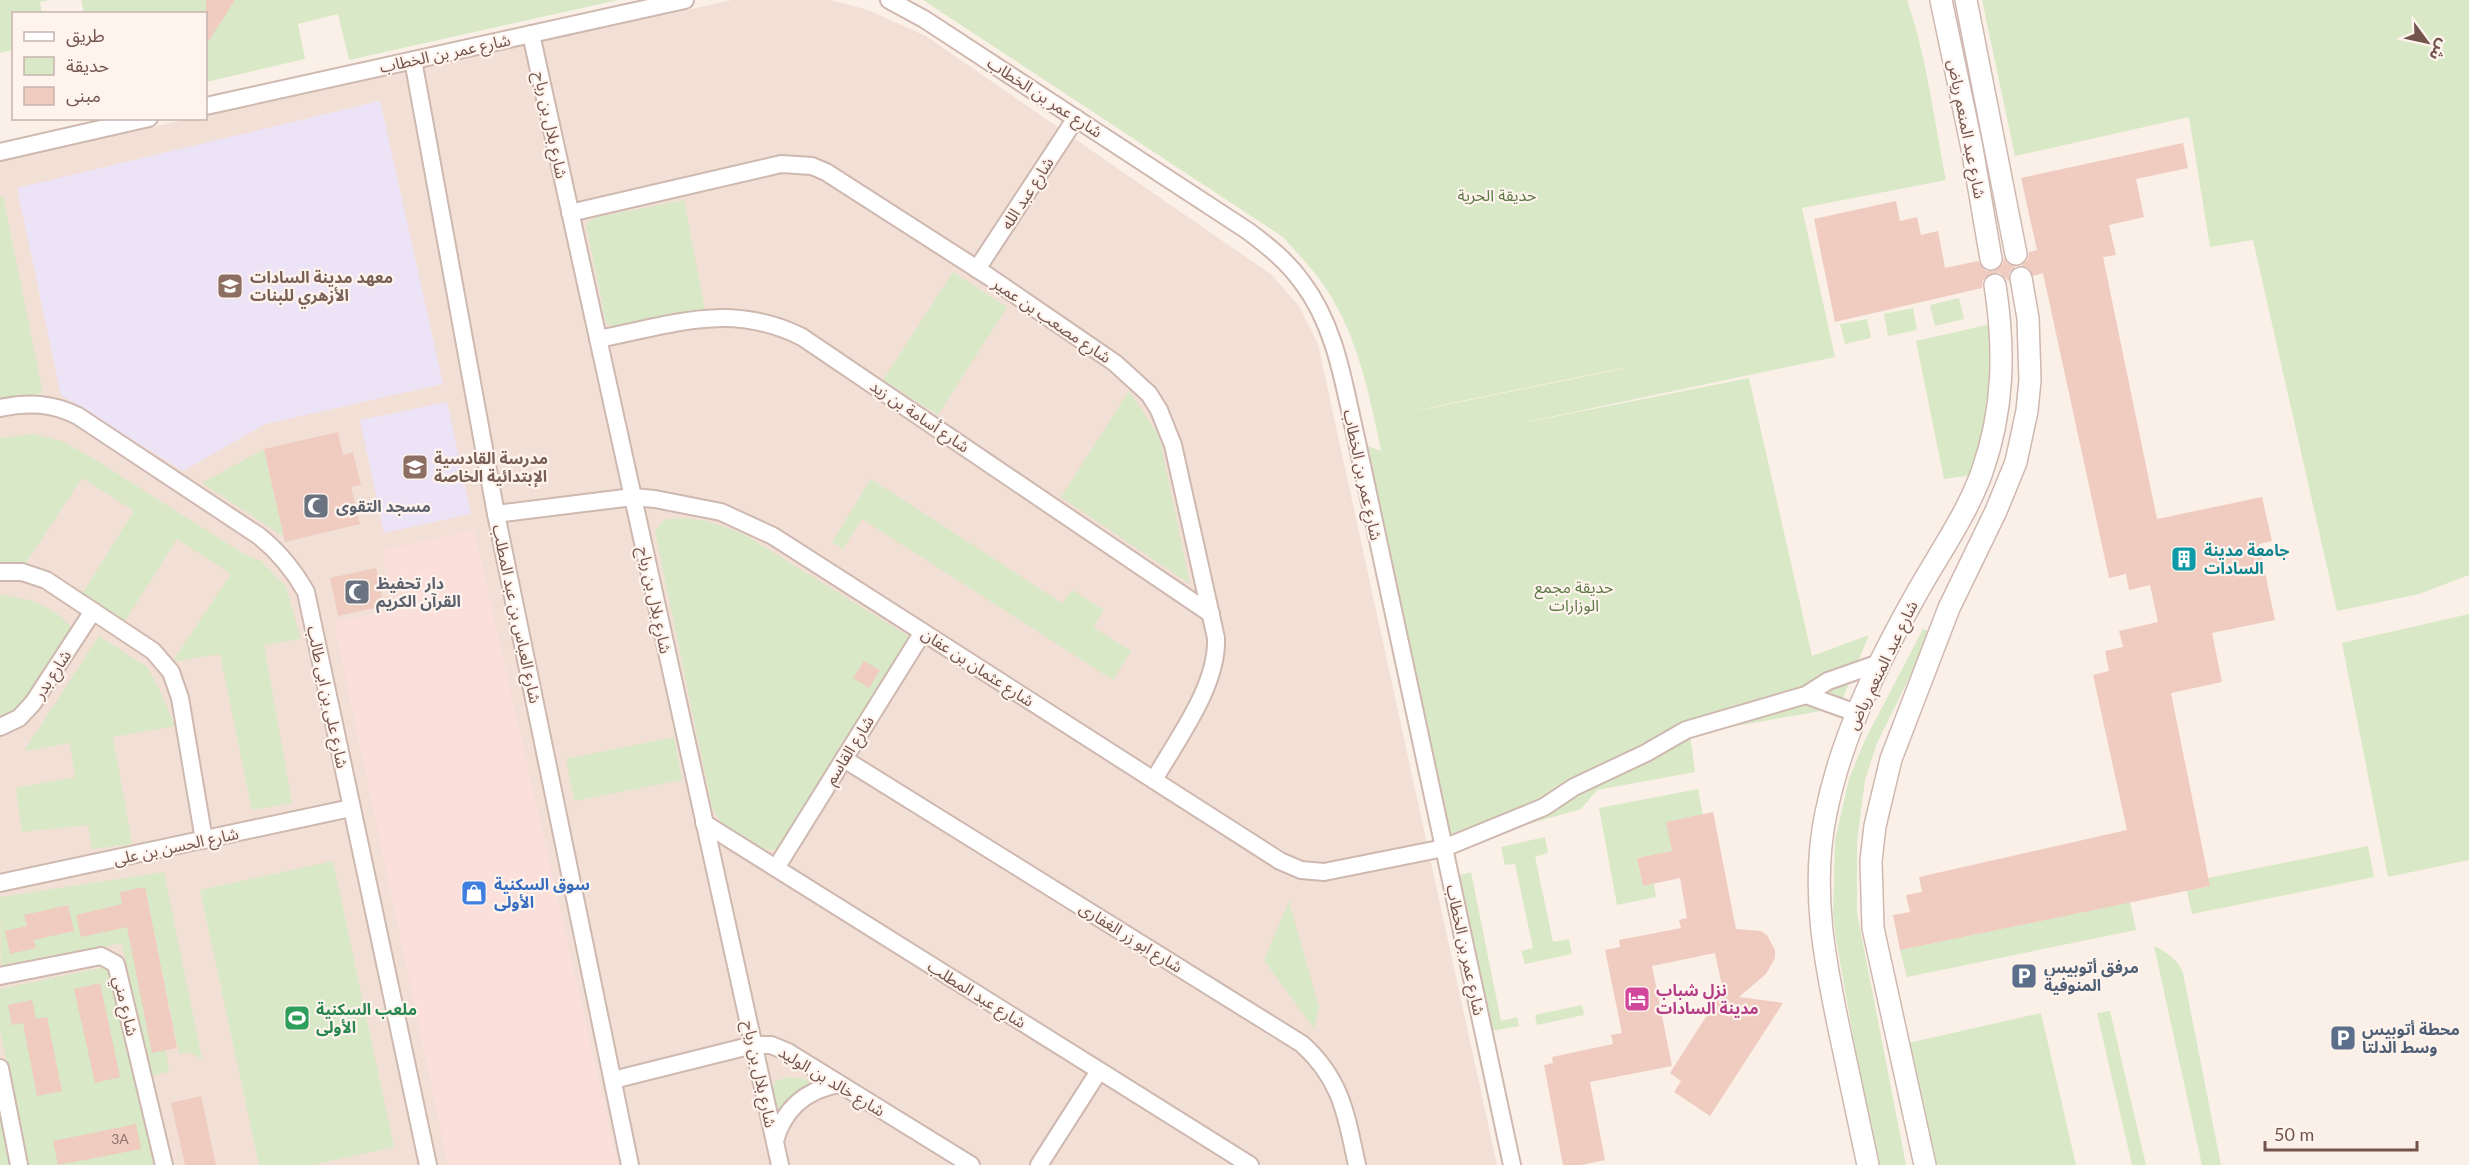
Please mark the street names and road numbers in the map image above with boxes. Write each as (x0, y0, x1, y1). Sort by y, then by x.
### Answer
street label: شارع عمر بن الخطاب (378, 29, 513, 80)
street label: شارع عمر بن الخطاب (982, 52, 1106, 144)
street label: شارع عبد المنعم رياض (1941, 58, 1990, 201)
street label: شارع بلال بن رباح (527, 70, 572, 181)
street label: شارع عبد الله (996, 153, 1060, 234)
street label: شارع مصعب بن عمير (987, 272, 1115, 369)
street label: شارع أسامة بن زيد (865, 375, 973, 459)
street label: شارع عمر بن الخطاب (1336, 408, 1387, 543)
street label: شارع العباس بن عبد المطلب (485, 523, 546, 706)
street label: شارع بلال بن رباح (631, 545, 676, 656)
street label: شارع عبد المنعم رياض (1842, 597, 1925, 734)
street label: شارع عثمان بن عفان (916, 623, 1038, 713)
street label: شارع على بن ابى طالب (300, 624, 353, 771)
street label: شارع بدر (28, 646, 78, 705)
street label: شارع القاسم (820, 712, 881, 790)
street label: شارع الحسن بن على (112, 823, 241, 872)
street label: شارع عمر بن الخطاب (1439, 883, 1490, 1018)
street label: شارع ابو زر الغفارى (1074, 897, 1186, 979)
street label: شارع عبد المطلب (922, 956, 1030, 1035)
street label: شارع مني (106, 974, 143, 1039)
street label: شارع بلال بن رباح (736, 1019, 781, 1130)
street label: شارع خالد بن الوليد (774, 1041, 889, 1123)

